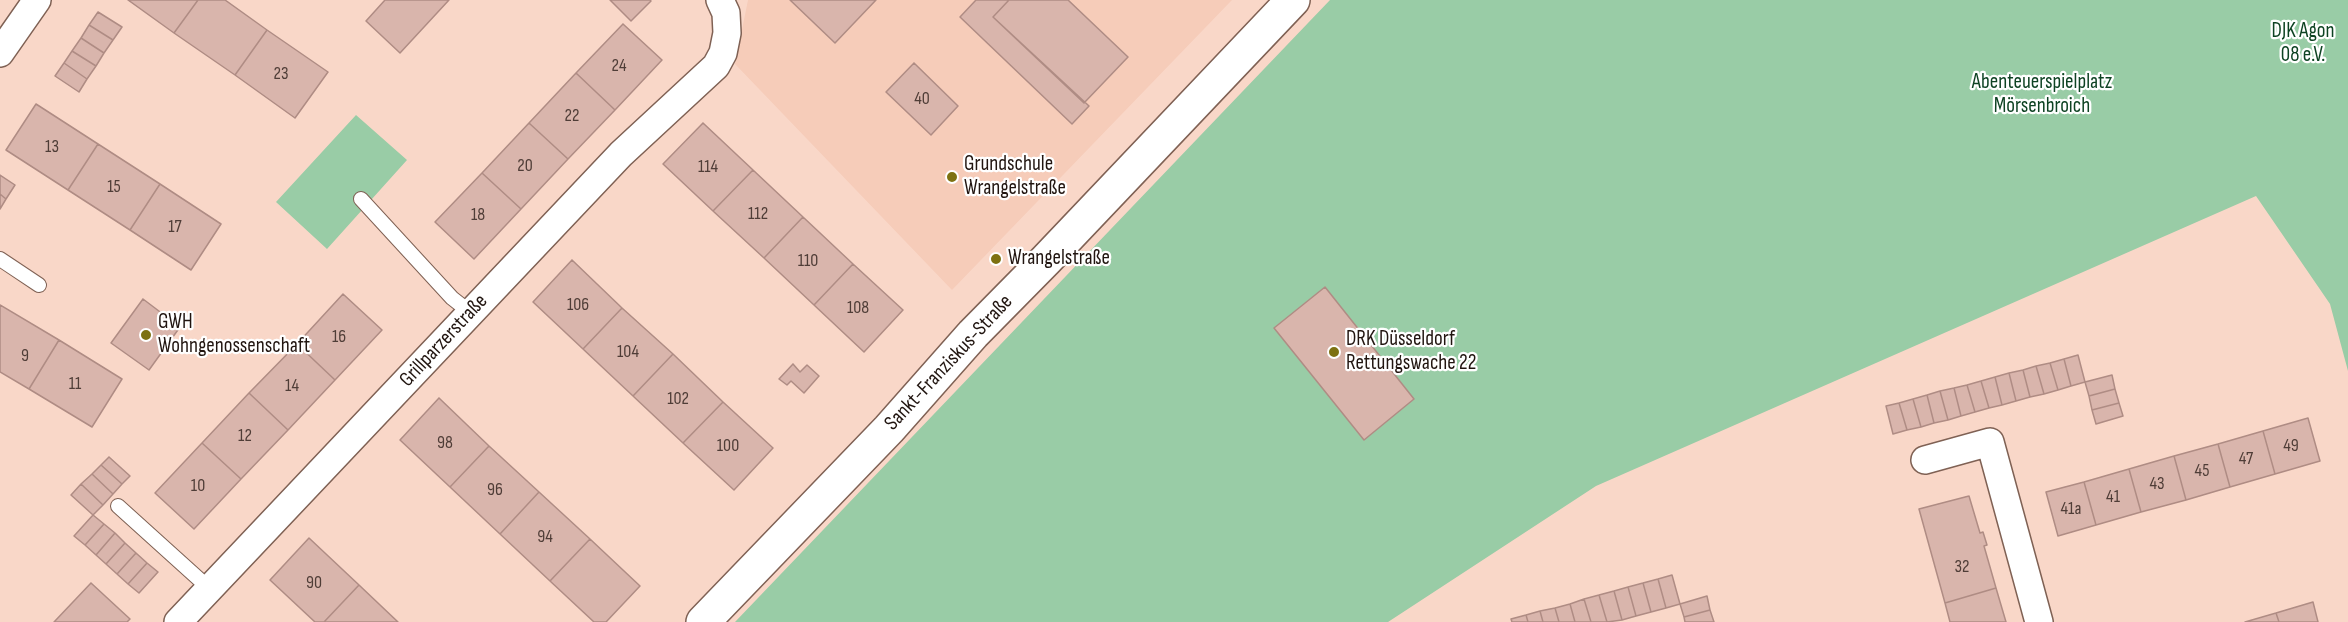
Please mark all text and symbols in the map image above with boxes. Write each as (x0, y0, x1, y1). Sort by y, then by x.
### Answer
park label: DJK Agon 08 e.V. (2272, 19, 2334, 69)
house number: 24 (612, 55, 626, 77)
house number: 23 (274, 63, 288, 85)
park label: Abenteuerspielplatz Mörsenbroich (1972, 70, 2112, 120)
house number: 40 (914, 88, 930, 110)
house number: 22 (565, 105, 579, 127)
house number: 13 (45, 136, 59, 158)
place label: Grundschule Wrangelstraße (964, 152, 1066, 202)
house number: 20 (517, 155, 533, 177)
house number: 114 (698, 156, 718, 178)
marker: Grundschule Wrangelstraße (945, 170, 959, 184)
house number: 15 (107, 176, 121, 198)
house number: 112 (748, 203, 768, 225)
house number: 18 (471, 204, 485, 226)
house number: 17 (168, 216, 182, 238)
place label: Wrangelstraße (1008, 246, 1110, 272)
house number: 110 (798, 250, 818, 272)
marker: Wrangelstraße (989, 252, 1003, 266)
street label: Grillparzerstraße (395, 289, 493, 393)
street label: Sankt-Franziskus-Straße (880, 290, 1018, 436)
house number: 106 (567, 294, 589, 316)
house number: 108 (847, 297, 869, 319)
place label: GWH Wohngenossenschaft (158, 310, 310, 360)
house number: 16 (332, 326, 346, 348)
place label: DRK Düsseldorf Rettungswache 22 (1346, 327, 1476, 377)
marker: GWH Wohngenossenschaft (139, 328, 153, 342)
house number: 104 (617, 341, 639, 363)
house number: 9 (21, 345, 29, 367)
marker: DRK Düsseldorf Rettungswache 22 (1327, 345, 1341, 359)
house number: 11 (69, 373, 81, 395)
house number: 14 (285, 375, 299, 397)
house number: 102 (667, 388, 689, 410)
house number: 12 (238, 425, 252, 447)
house number: 98 (437, 432, 453, 454)
house number: 100 (717, 435, 739, 457)
house number: 49 (2283, 435, 2299, 457)
house number: 47 (2239, 448, 2253, 470)
house number: 45 (2195, 460, 2209, 482)
house number: 43 (2149, 473, 2165, 495)
house number: 10 (191, 475, 205, 497)
house number: 96 (487, 479, 503, 501)
house number: 41 (2106, 486, 2120, 508)
house number: 41a (2061, 498, 2081, 520)
house number: 94 (537, 526, 553, 548)
house number: 32 (1955, 556, 1969, 578)
house number: 90 (306, 572, 322, 594)

